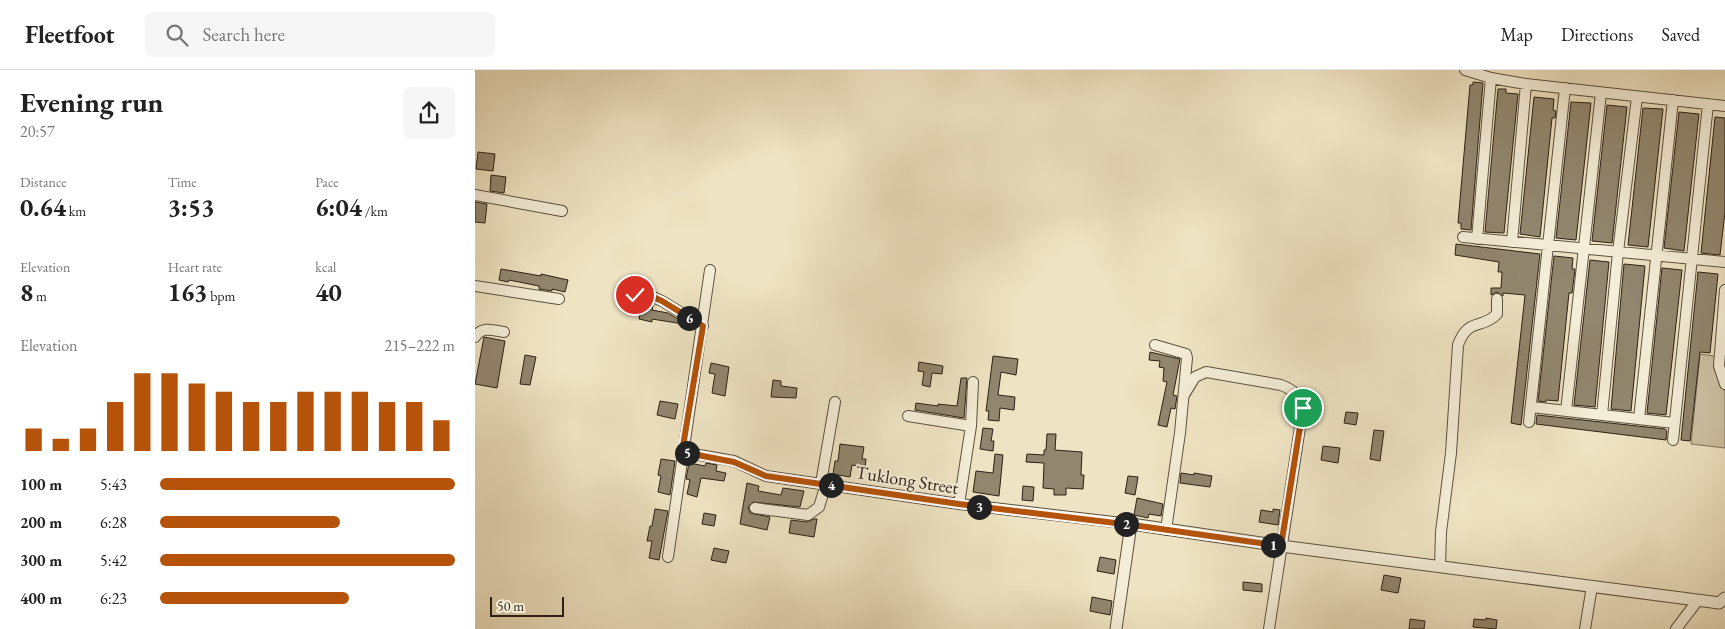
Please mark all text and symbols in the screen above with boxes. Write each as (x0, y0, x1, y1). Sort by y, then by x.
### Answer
search box (145, 12, 495, 57)
text: Fleetfoot (25, 19, 115, 50)
icon: search (163, 21, 191, 49)
text: Search here (203, 22, 285, 47)
text: Map (1501, 23, 1533, 46)
text: Directions (1561, 23, 1633, 46)
text: Saved (1661, 23, 1700, 46)
text: Evening run (20, 84, 163, 120)
button: share (403, 87, 455, 139)
text: 20:57 (20, 121, 55, 142)
text: Distance (20, 173, 67, 191)
text: Time (168, 173, 197, 191)
text: Pace (315, 173, 339, 191)
text: 0.64 (20, 191, 66, 223)
text: 3:53 (168, 191, 214, 223)
text: 6:04 (315, 191, 362, 223)
text: km (66, 202, 86, 220)
text: /km (362, 202, 388, 220)
text: Elevation (20, 258, 70, 276)
text: Heart rate (168, 258, 222, 276)
text: kcal (315, 258, 336, 276)
pin (614, 274, 656, 316)
text: 8 (20, 276, 33, 308)
text: 163 (168, 276, 207, 308)
text: 40 (315, 276, 342, 308)
icon: check (621, 281, 649, 309)
text: m (33, 287, 47, 305)
text: bpm (207, 287, 236, 305)
pin: 6 (677, 306, 701, 330)
text: 6 (686, 309, 693, 327)
text: Elevation (20, 335, 78, 356)
text: 215–222 m (384, 335, 455, 356)
pin (1282, 387, 1324, 429)
icon: arrive (1289, 394, 1317, 422)
pin: 5 (675, 440, 699, 466)
text: 5 (684, 444, 691, 462)
street label: Tuklong Street (854, 460, 960, 499)
pin: 4 (819, 472, 843, 498)
text: 100 m (20, 474, 62, 495)
text: 5:43 (100, 474, 127, 495)
text: 4 (828, 476, 835, 494)
pin: 3 (967, 494, 991, 520)
text: 3 (976, 498, 983, 516)
text: 200 m (20, 512, 62, 533)
text: 6:28 (100, 512, 127, 533)
pin: 2 (1113, 512, 1139, 536)
text: 2 (1123, 515, 1130, 533)
pin: 1 (1261, 532, 1285, 558)
text: 1 (1270, 536, 1277, 554)
text: 300 m (20, 550, 62, 571)
text: 5:42 (100, 550, 127, 571)
text: 400 m (20, 588, 62, 609)
text: 6:23 (100, 588, 127, 609)
scale bar (490, 594, 564, 617)
text: 50 m (497, 597, 524, 615)

